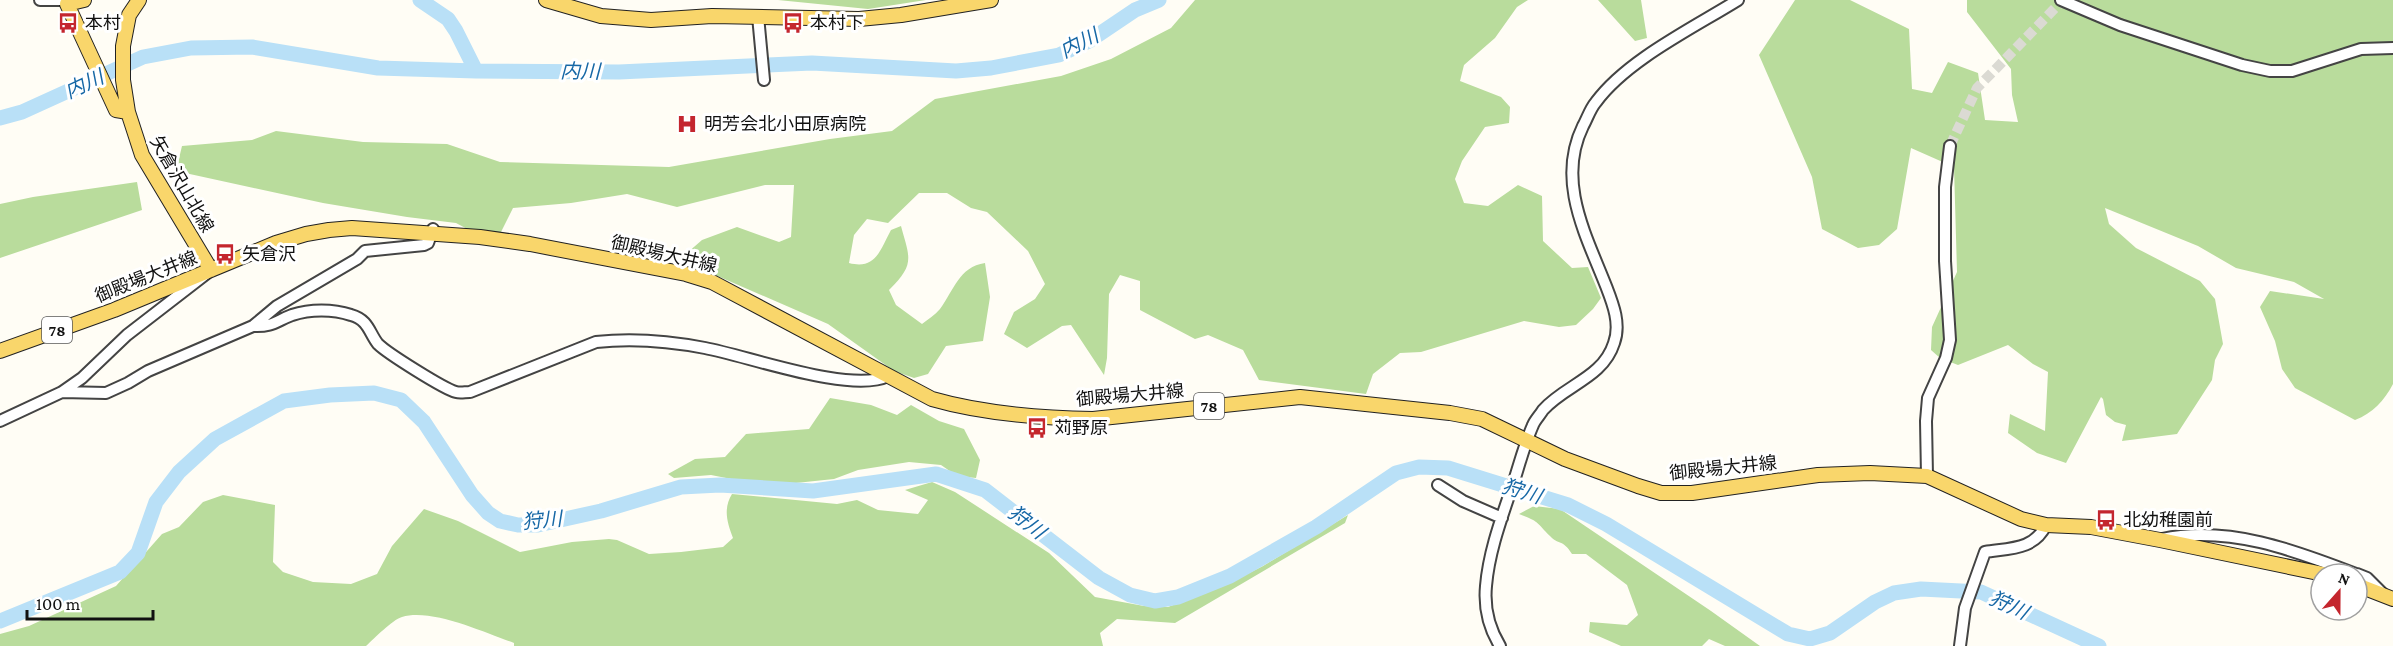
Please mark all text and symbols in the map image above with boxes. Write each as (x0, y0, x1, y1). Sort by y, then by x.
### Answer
bus stop icon: 本村 (56, 11, 80, 35)
bus stop icon: 本村下 (781, 11, 805, 35)
place label: 本村 (85, 13, 121, 33)
place label: 本村下 (810, 13, 864, 33)
water label: 内川 (1056, 23, 1104, 62)
water label: 内川 (560, 60, 602, 82)
water label: 内川 (61, 65, 109, 102)
hospital icon: 明芳会北小田原病院 (675, 112, 699, 136)
place label: 明芳会北小田原病院 (704, 114, 866, 134)
street label: 矢倉沢山北線 (146, 132, 218, 236)
street label: 御殿場大井線 (609, 232, 719, 276)
bus stop icon: 矢倉沢 (213, 242, 237, 266)
place label: 矢倉沢 (242, 244, 296, 264)
street label: 御殿場大井線 (92, 247, 200, 307)
road number: 78 (42, 317, 72, 343)
street label: 御殿場大井線 (1075, 380, 1185, 410)
road number: 78 (1194, 393, 1224, 419)
bus stop icon: 苅野原 (1025, 416, 1049, 440)
place label: 苅野原 (1054, 418, 1108, 438)
street label: 御殿場大井線 (1668, 452, 1778, 484)
water label: 狩川 (1500, 475, 1546, 508)
water label: 狩川 (1004, 501, 1051, 544)
water label: 狩川 (521, 507, 565, 533)
bus stop icon: 北幼稚園前 (2094, 508, 2118, 532)
place label: 北幼稚園前 (2123, 510, 2213, 530)
north arrow (2309, 562, 2369, 622)
text: N (2336, 569, 2352, 588)
scale bar (27, 583, 153, 621)
water label: 狩川 (1986, 587, 2034, 624)
text: 100 m (36, 594, 81, 614)

